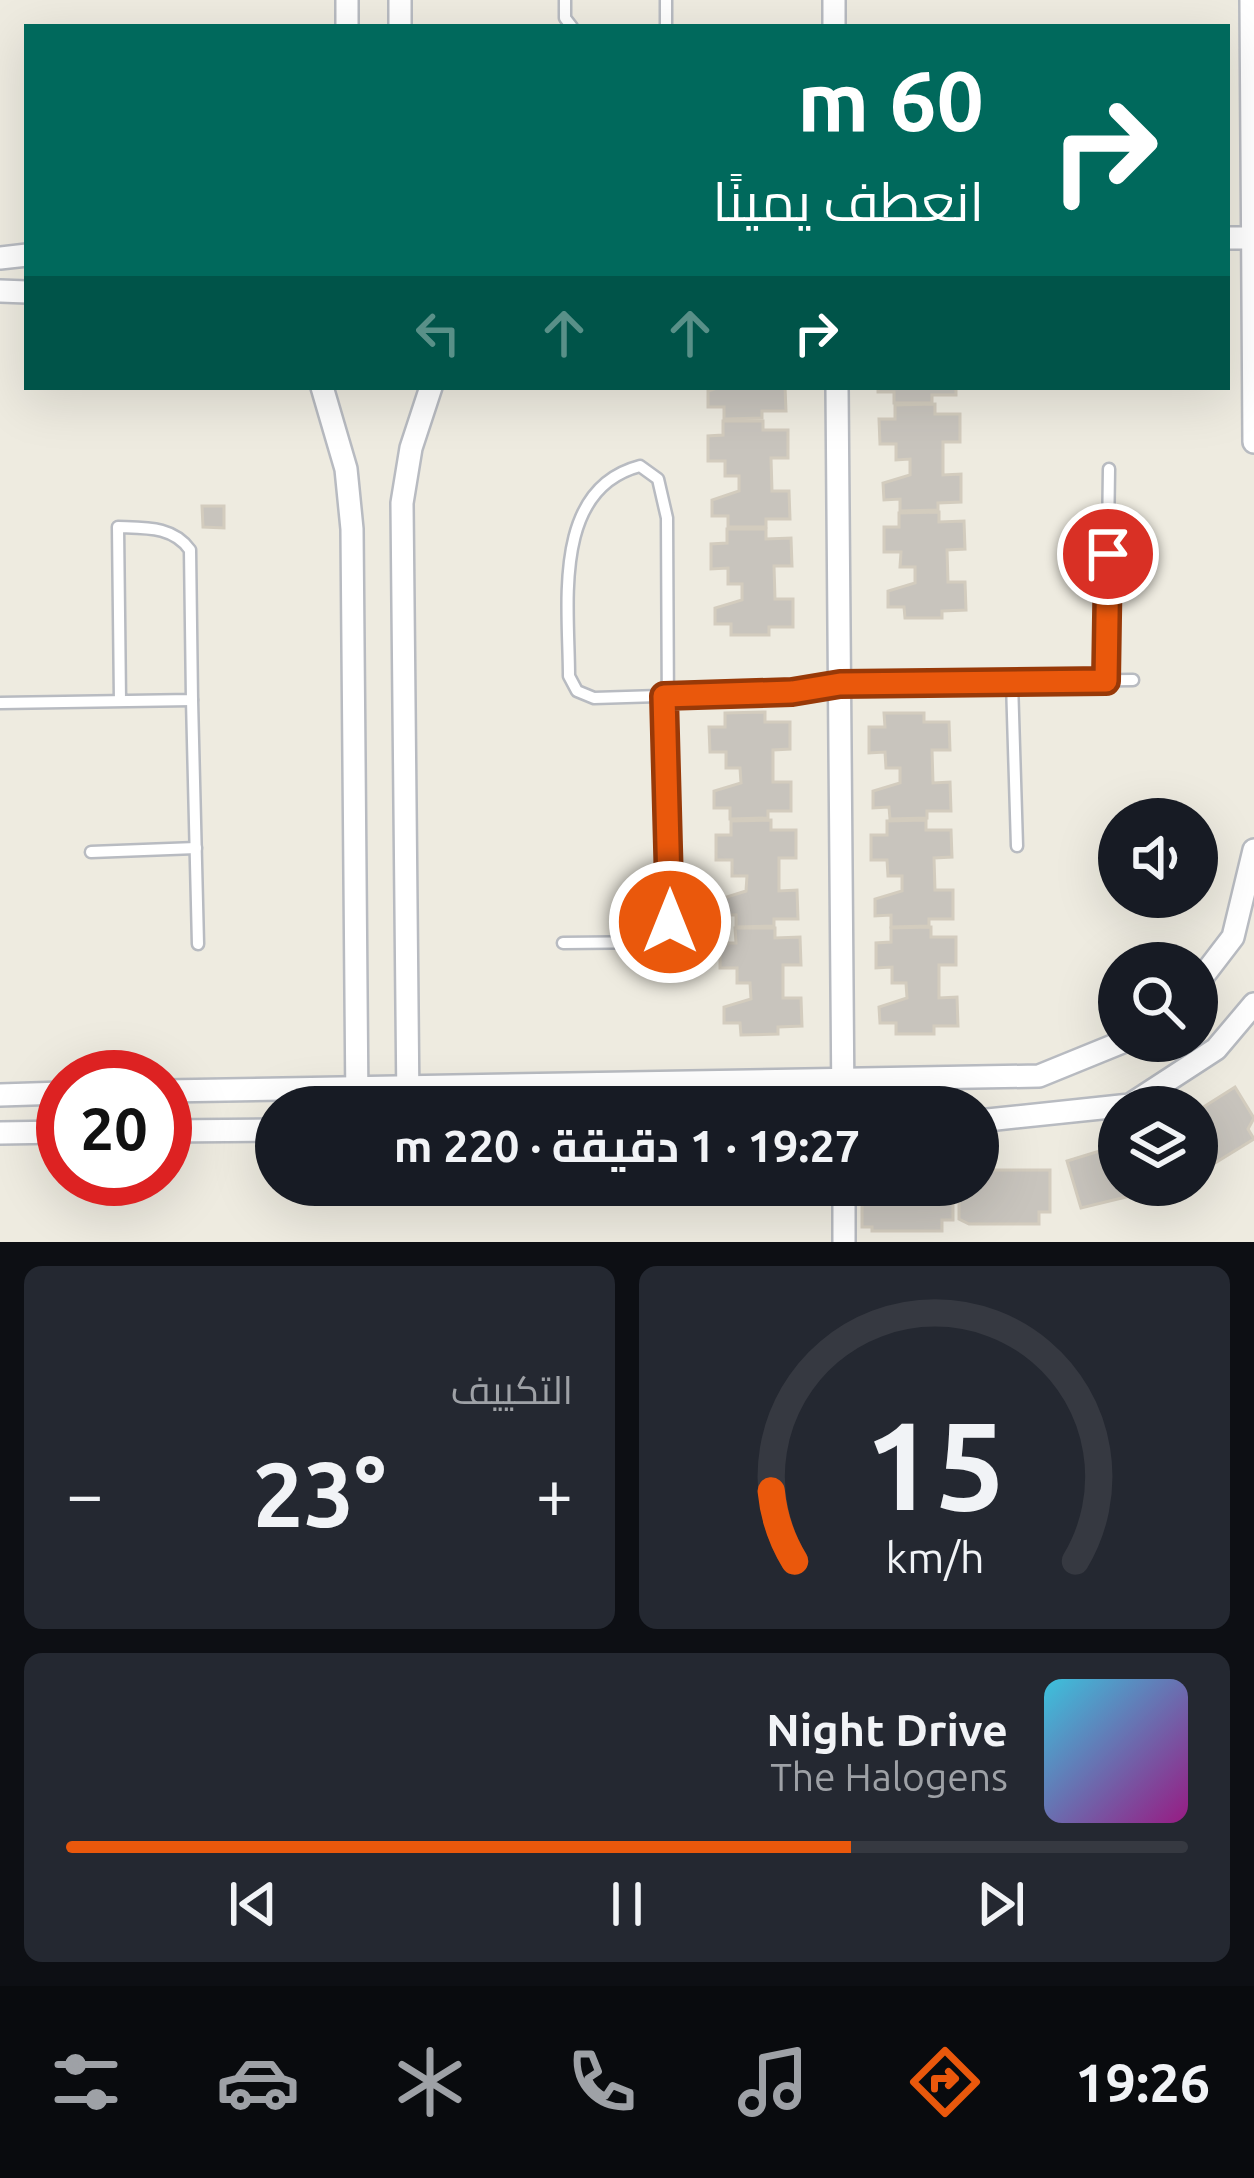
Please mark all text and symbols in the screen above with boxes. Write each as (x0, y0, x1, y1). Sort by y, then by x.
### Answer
text: 60 m (797, 53, 984, 147)
icon: right (1026, 72, 1182, 228)
text: انعطف يمينًا (712, 171, 984, 231)
icon: left (405, 300, 471, 366)
icon: ahead (531, 300, 597, 366)
icon: ahead (657, 300, 723, 366)
icon: right (783, 300, 849, 366)
pin (1057, 503, 1159, 605)
icon: arrive (1075, 521, 1141, 587)
map controls (1098, 798, 1218, 1206)
button: sound (1098, 798, 1218, 918)
position arrow (607, 859, 733, 985)
button: search (1098, 942, 1218, 1062)
speed limit sign: 20 (36, 1050, 192, 1206)
button: layers (1098, 1086, 1218, 1206)
text: 19:27 · 1 دقيقة · 220 m (394, 1120, 860, 1171)
text: التكييف (451, 1368, 573, 1411)
text: 15 (864, 1394, 1005, 1534)
text: 23° (253, 1443, 386, 1544)
text: − (66, 1456, 103, 1530)
text: + (536, 1456, 573, 1530)
text: km/h (885, 1532, 984, 1580)
text: Night Drive (766, 1704, 1008, 1755)
text: The Halogens (770, 1755, 1008, 1798)
icon: previous (220, 1871, 286, 1937)
icon: pause (594, 1871, 660, 1937)
icon: next (968, 1871, 1034, 1937)
icon: filters (44, 2040, 128, 2124)
icon: car (216, 2040, 300, 2124)
icon: climate (388, 2040, 472, 2124)
icon: phone (560, 2040, 644, 2124)
icon: music (731, 2040, 815, 2124)
icon: directions (903, 2040, 987, 2124)
text: 19:26 (1075, 2052, 1210, 2112)

